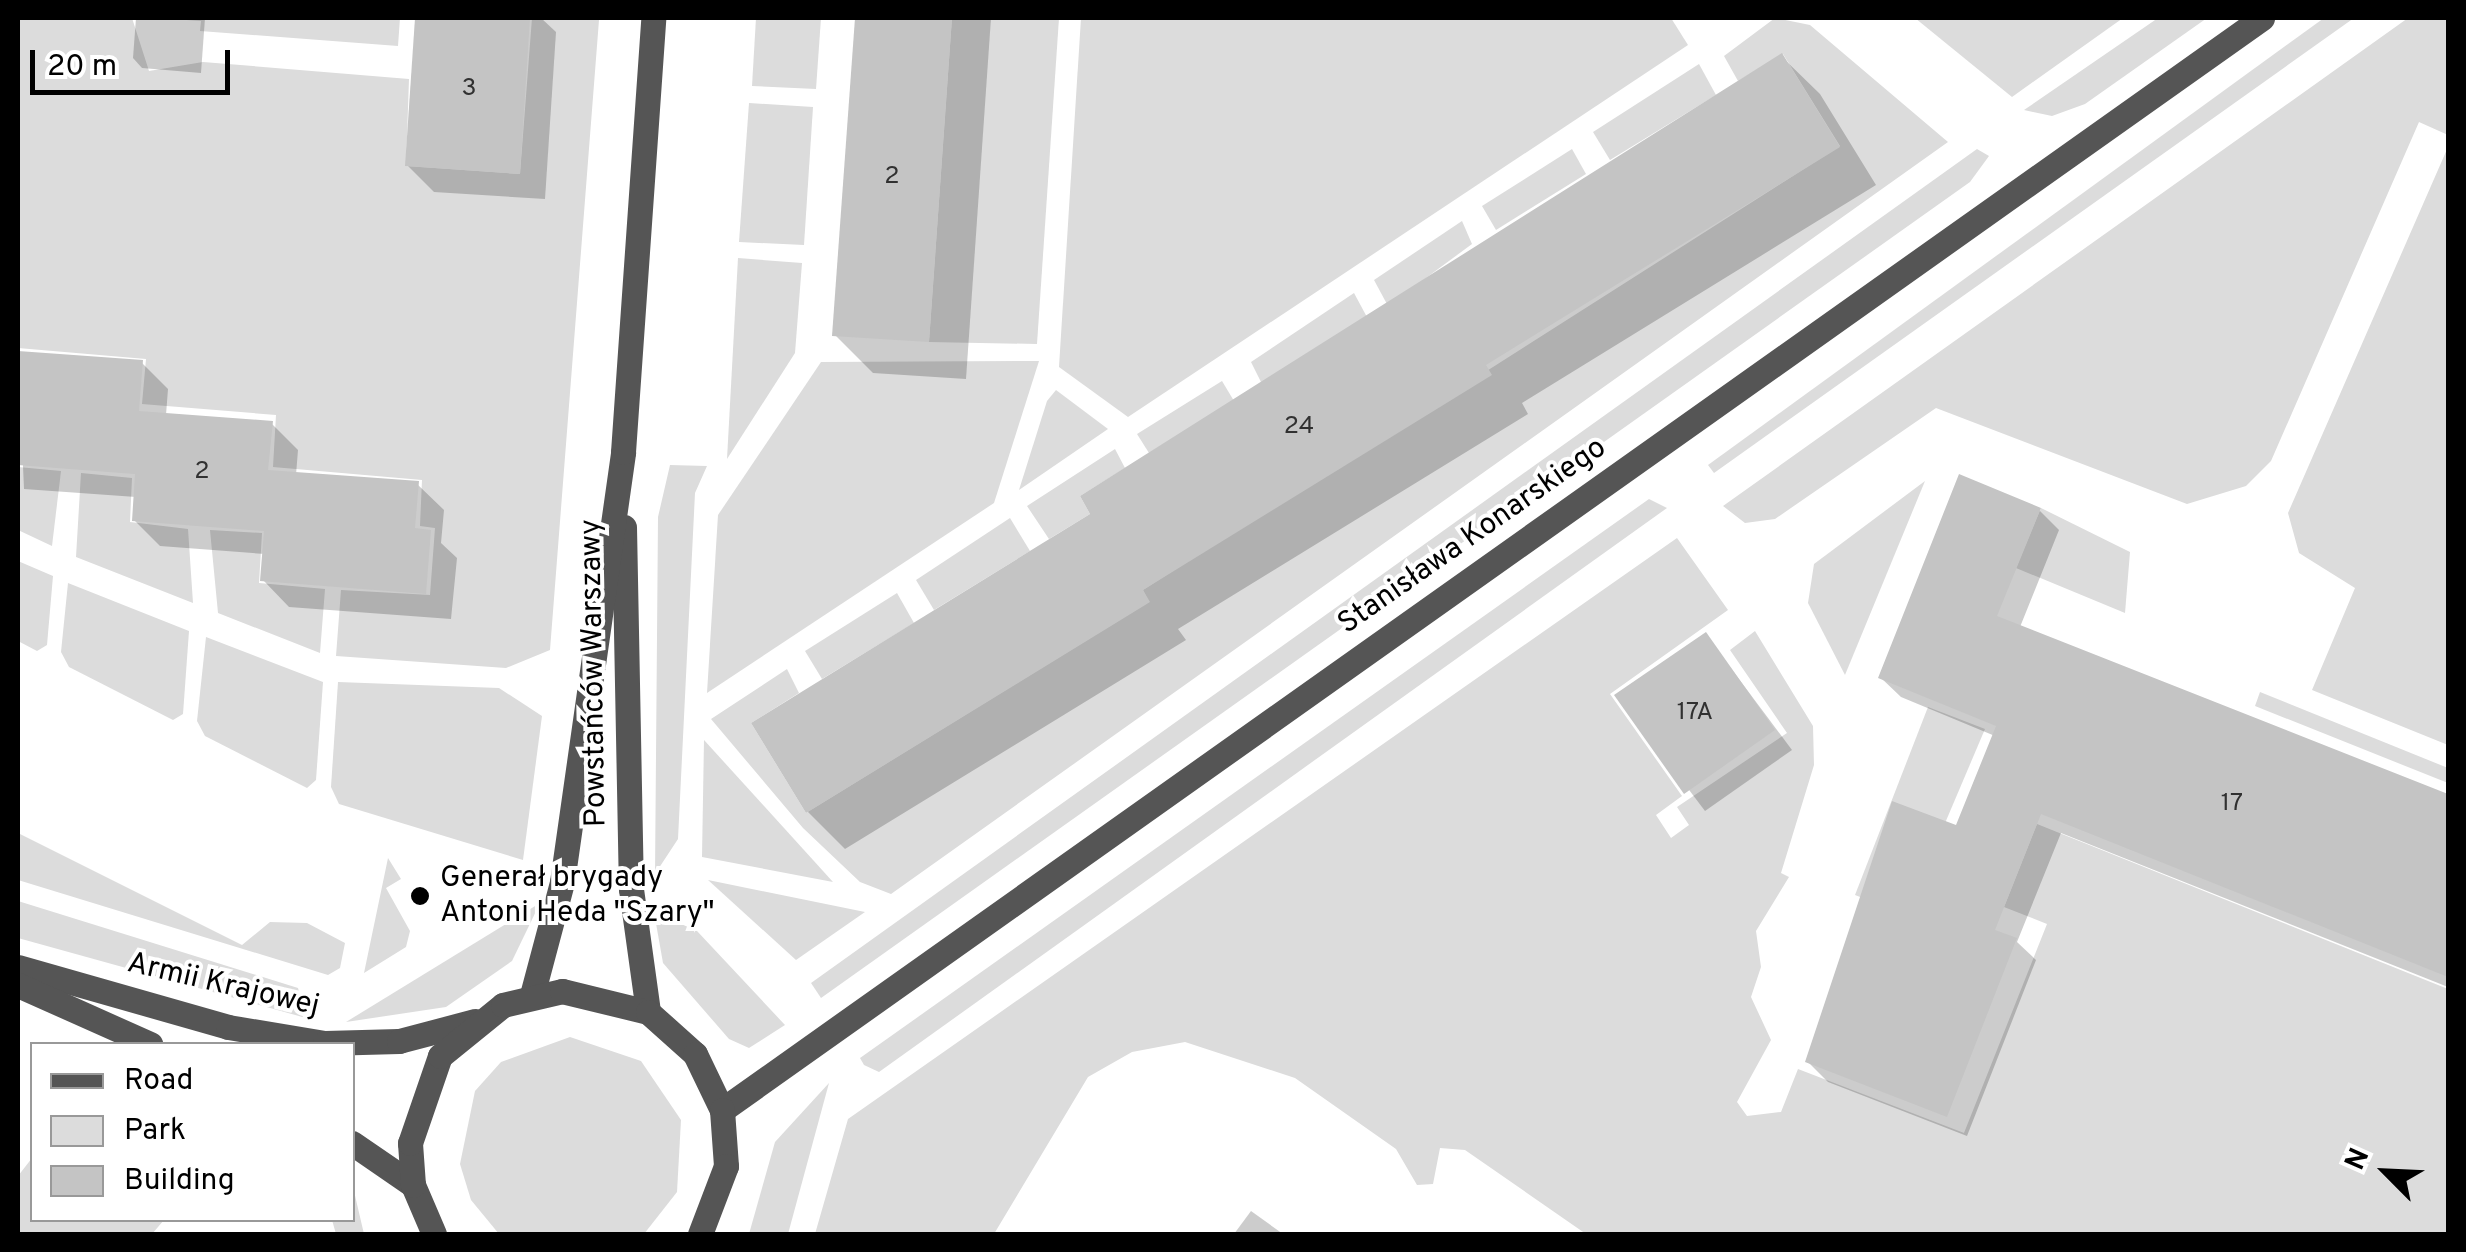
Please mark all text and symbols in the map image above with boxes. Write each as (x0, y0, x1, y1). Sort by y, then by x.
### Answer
scale bar (35, 30, 235, 92)
text: 20 m (47, 49, 117, 86)
house number: 3 (461, 74, 477, 104)
house number: 2 (884, 162, 900, 192)
house number: 24 (1284, 412, 1314, 442)
street label: Stanisława Konarskiego (1332, 431, 1614, 643)
house number: 2 (194, 457, 210, 487)
street label: Powstańców Warszawy (574, 518, 616, 828)
house number: 17A (1677, 698, 1713, 728)
house number: 17 (2221, 789, 2243, 819)
place label: Generał brygady Antoni Heda "Szary" (440, 861, 715, 932)
marker: Generał brygady Antoni Heda "Szary" (409, 885, 431, 907)
street label: Armii Krajowej (123, 946, 323, 1026)
legend (30, 1042, 355, 1222)
text: Road (124, 1063, 193, 1100)
text: Park (124, 1113, 186, 1150)
north arrow (2336, 1122, 2436, 1222)
text: N (2338, 1143, 2379, 1176)
text: Building (124, 1163, 235, 1200)

